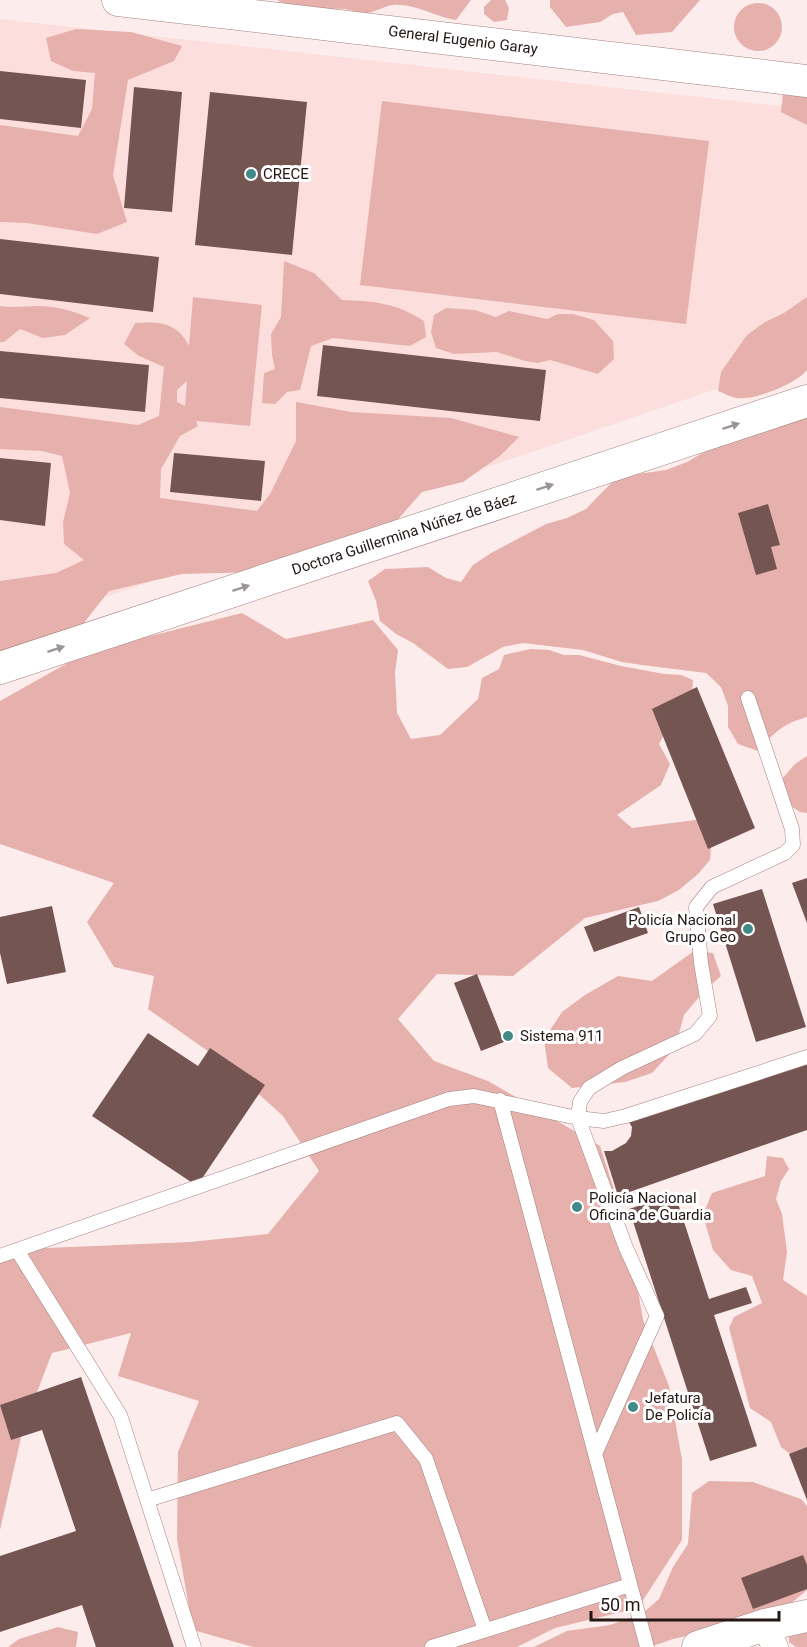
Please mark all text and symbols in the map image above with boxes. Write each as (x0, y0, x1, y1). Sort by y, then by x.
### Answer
street label: General Eugenio Garay (387, 22, 539, 58)
place label: CRECE (263, 165, 309, 183)
marker: CRECE (244, 167, 258, 181)
one-way arrow (722, 421, 740, 430)
one-way arrow (537, 482, 555, 492)
street label: Doctora Guillermina Núñez de Báez (289, 489, 519, 579)
one-way arrow (232, 583, 250, 592)
one-way arrow (47, 644, 65, 654)
place label: Policía Nacional Grupo Geo (628, 911, 736, 946)
marker: Policía Nacional Grupo Geo (741, 922, 755, 936)
place label: Sistema 911 (520, 1027, 603, 1045)
marker: Sistema 911 (501, 1029, 515, 1043)
place label: Policía Nacional Oficina de Guardia (589, 1189, 711, 1224)
marker: Policía Nacional Oficina de Guardia (570, 1200, 584, 1214)
place label: Jefatura De Policía (645, 1389, 711, 1424)
marker: Jefatura De Policía (626, 1400, 640, 1414)
scale bar (591, 1584, 778, 1622)
text: 50 m (600, 1594, 640, 1615)

